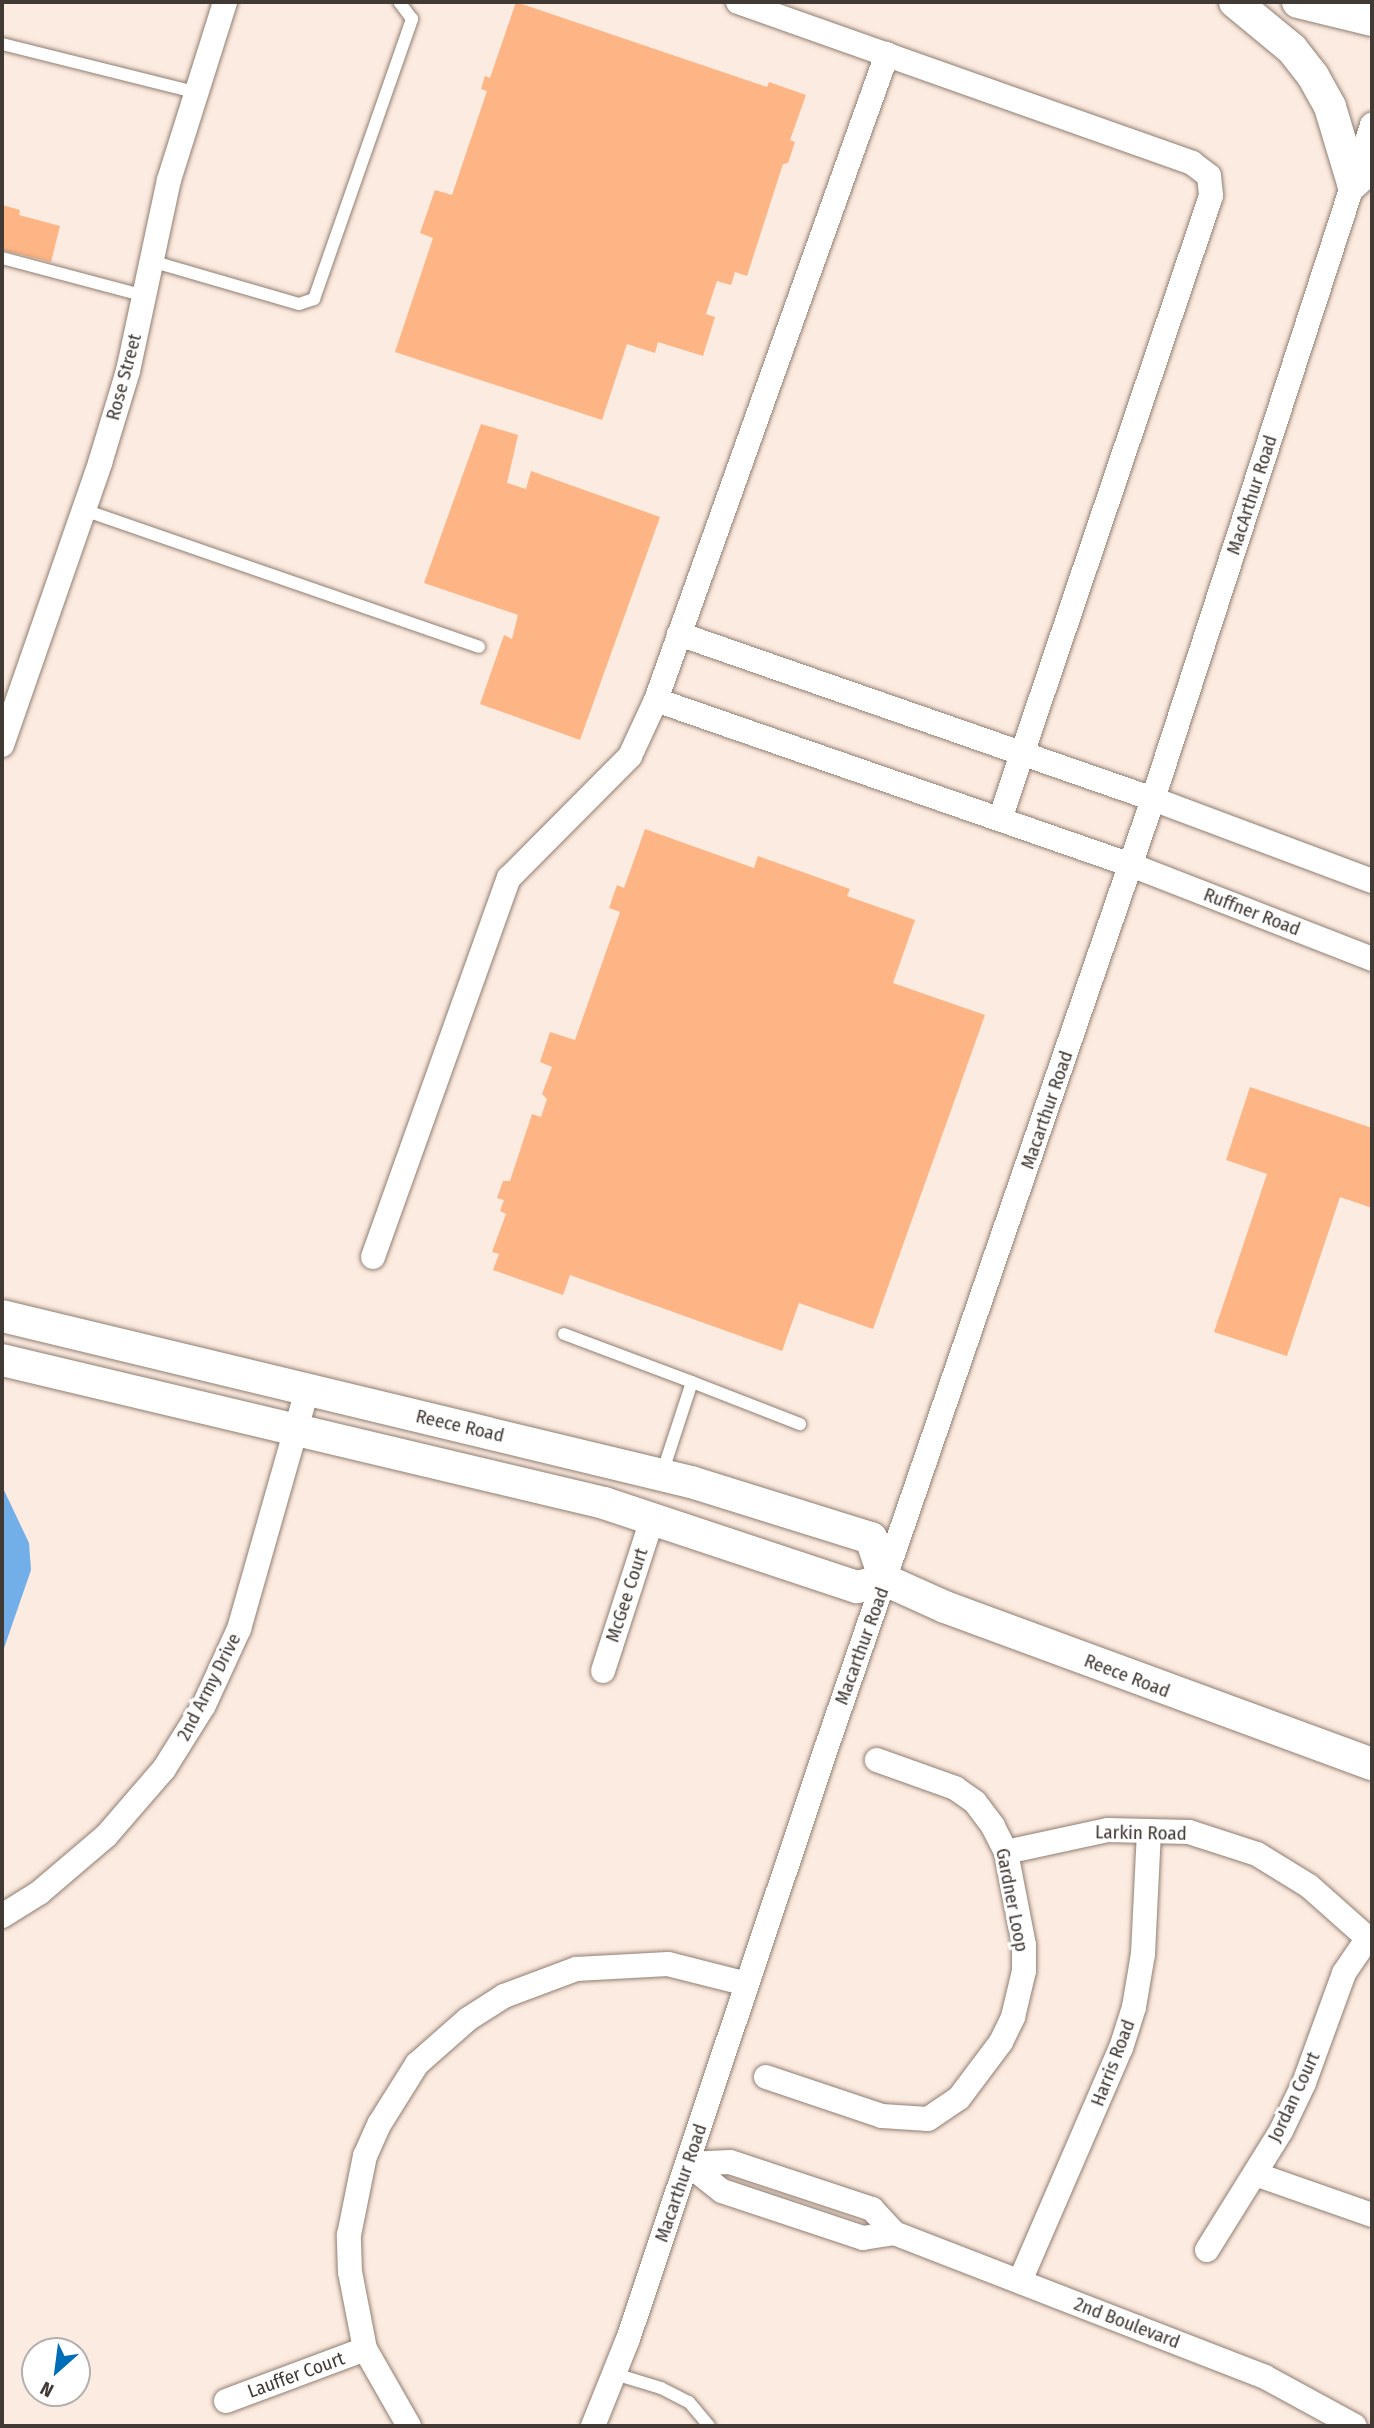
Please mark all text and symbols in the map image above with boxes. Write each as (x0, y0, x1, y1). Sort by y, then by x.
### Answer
street label: Rose Street (102, 331, 146, 423)
street label: MacArthur Road (1222, 432, 1282, 558)
street label: Ruffner Road (1200, 883, 1304, 941)
street label: Macarthur Road (1016, 1048, 1078, 1172)
street label: Reece Road (414, 1405, 506, 1447)
street label: McGee Court (601, 1545, 653, 1645)
street label: Macarthur Road (830, 1584, 894, 1708)
street label: 2nd Army Drive (172, 1630, 246, 1744)
street label: Reece Road (1081, 1649, 1173, 1703)
street label: Larkin Road (1095, 1821, 1187, 1845)
street label: Gardner Loop (991, 1846, 1033, 1954)
street label: Harris Road (1086, 2017, 1140, 2109)
street label: Jordan Court (1263, 2048, 1325, 2146)
street label: Macarthur Road (650, 2121, 712, 2245)
street label: 2nd Boulevard (1071, 2292, 1183, 2354)
north arrow (21, 2337, 91, 2407)
street label: Lauffer Court (244, 2347, 348, 2403)
text: N (36, 2376, 57, 2402)

